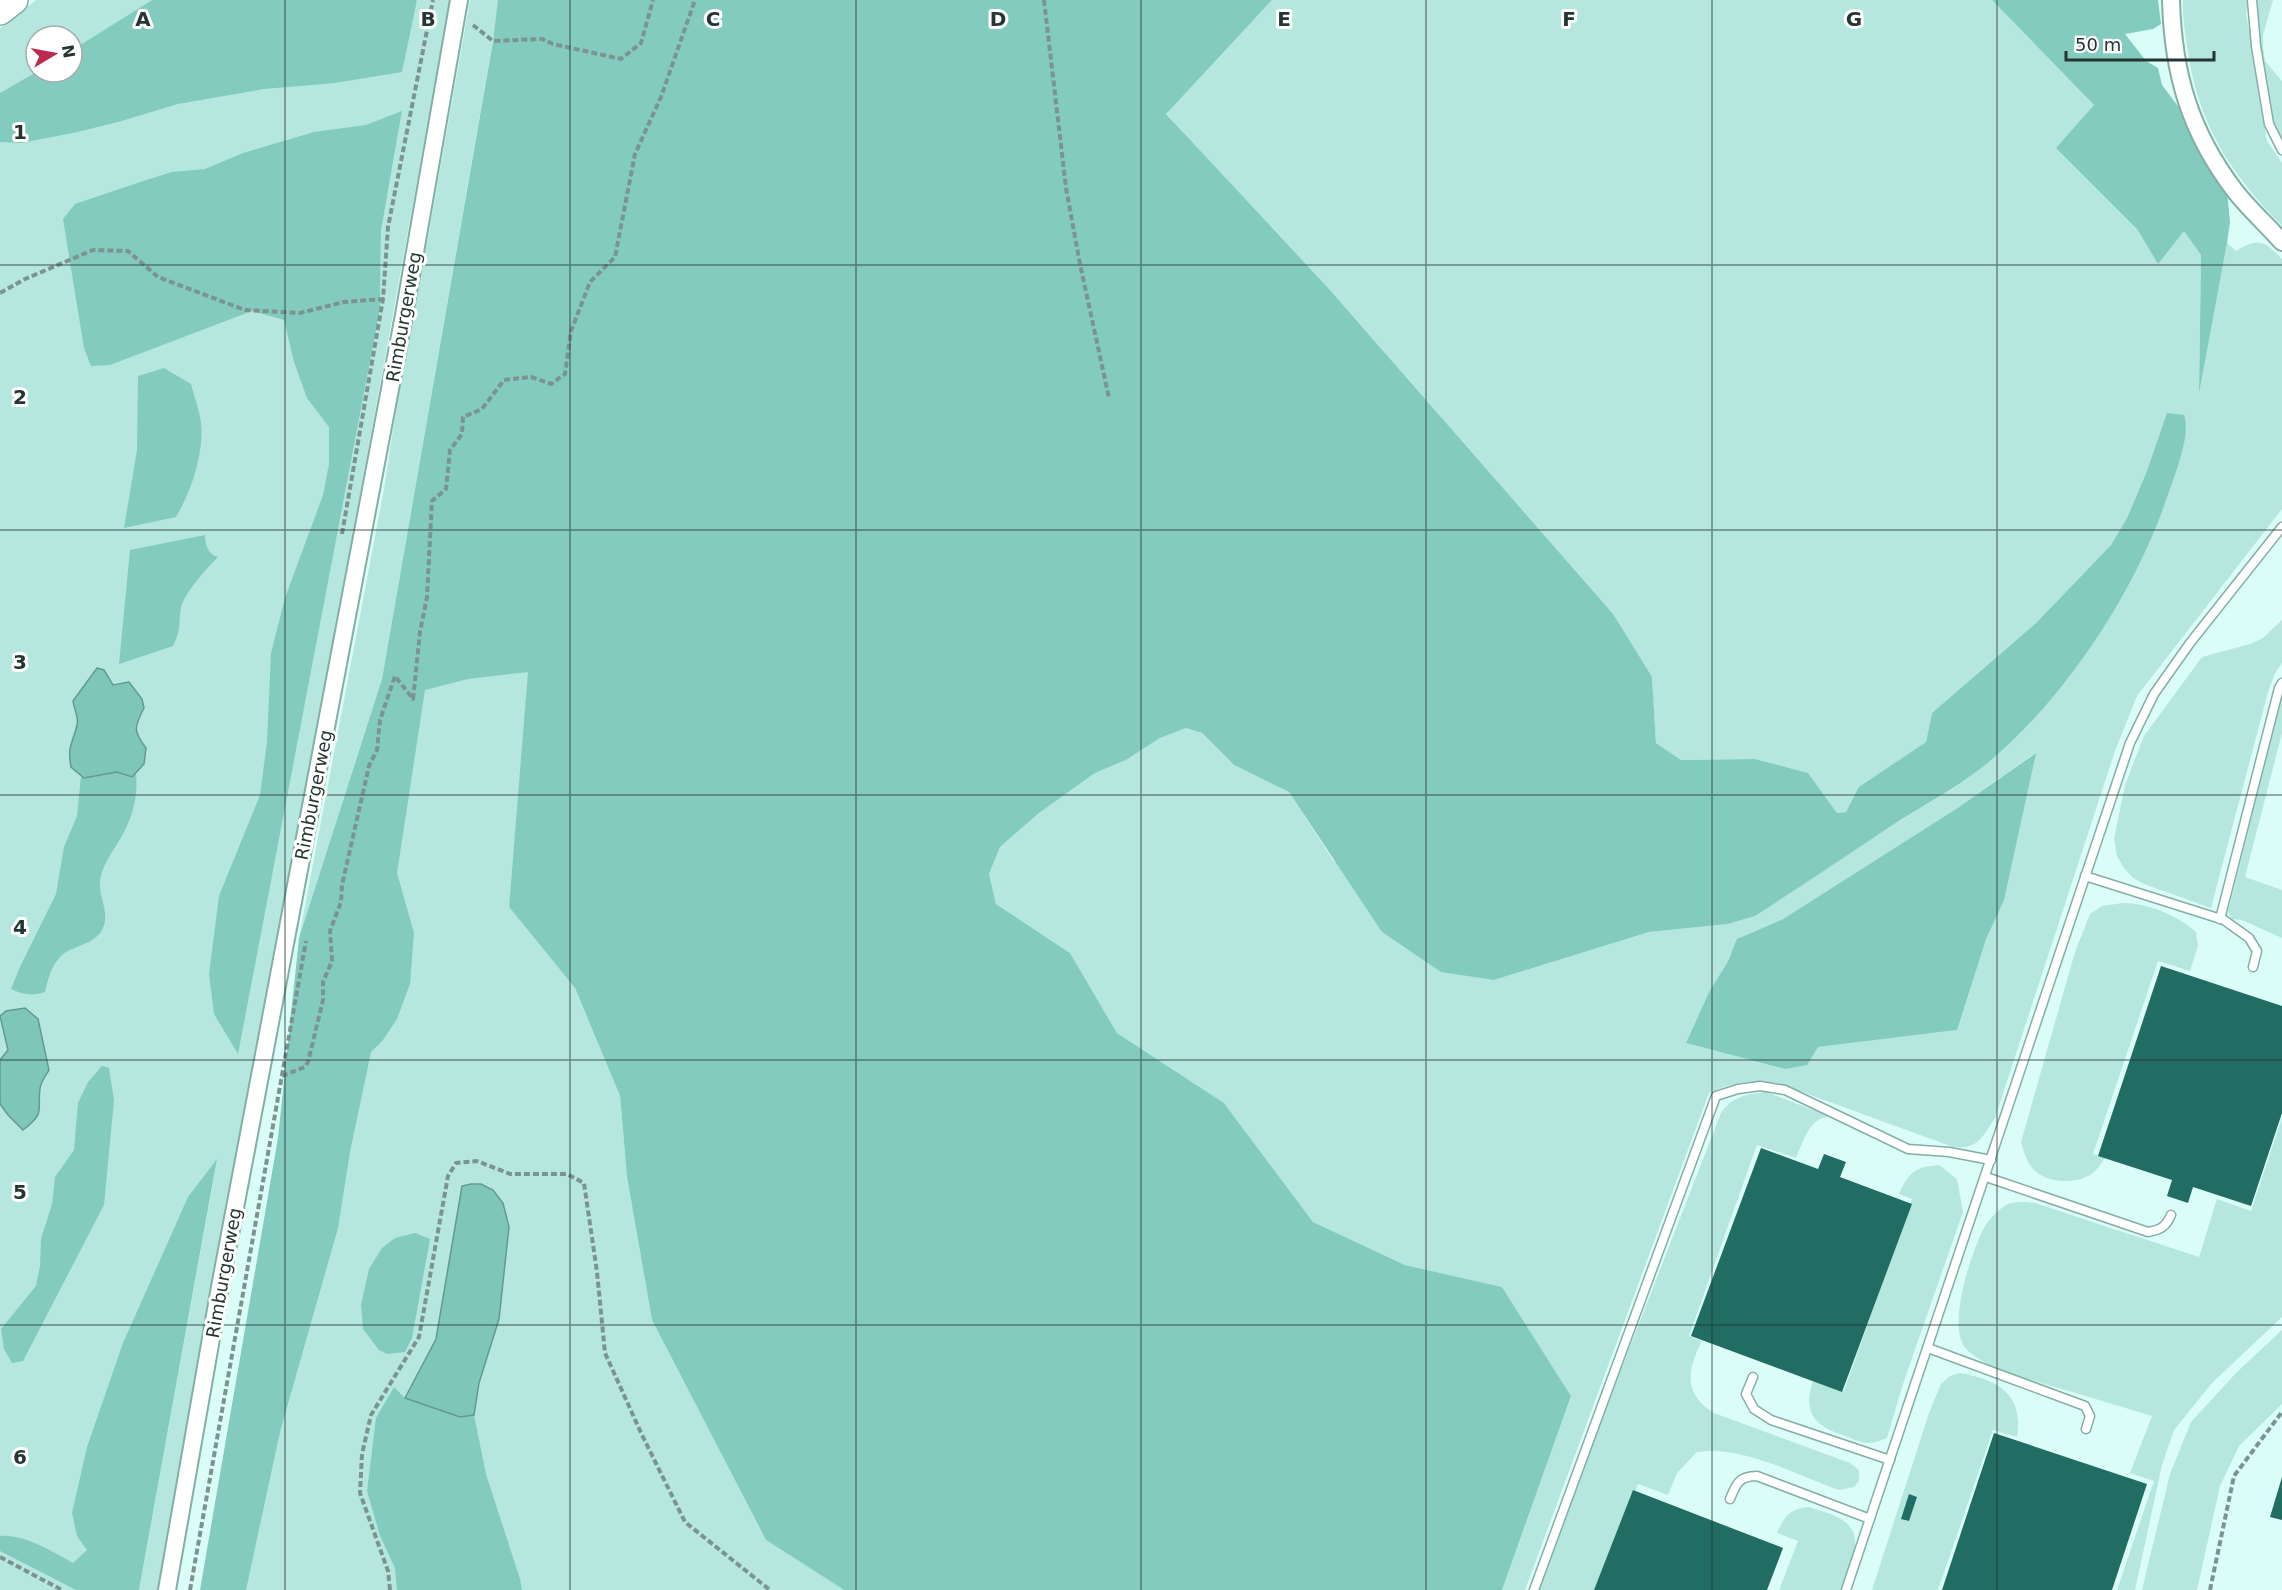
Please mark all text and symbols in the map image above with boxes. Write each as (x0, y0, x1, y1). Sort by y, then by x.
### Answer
text: A (135, 7, 151, 31)
text: B (420, 7, 436, 31)
text: C (706, 7, 720, 31)
text: D (990, 7, 1006, 31)
text: E (1277, 7, 1291, 31)
text: F (1562, 7, 1576, 31)
text: G (1846, 7, 1862, 31)
north arrow (24, 24, 84, 84)
scale bar (2066, 24, 2214, 62)
text: 50 m (2075, 34, 2121, 55)
text: N (58, 43, 79, 60)
text: 1 (13, 120, 27, 144)
street label: Rimburgerweg (382, 250, 425, 384)
text: 2 (13, 385, 27, 409)
text: 3 (13, 650, 27, 674)
street label: Rimburgerweg (291, 728, 336, 862)
text: 4 (13, 915, 27, 939)
text: 5 (13, 1180, 27, 1204)
street label: Rimburgerweg (202, 1206, 245, 1340)
text: 6 (13, 1445, 27, 1469)

